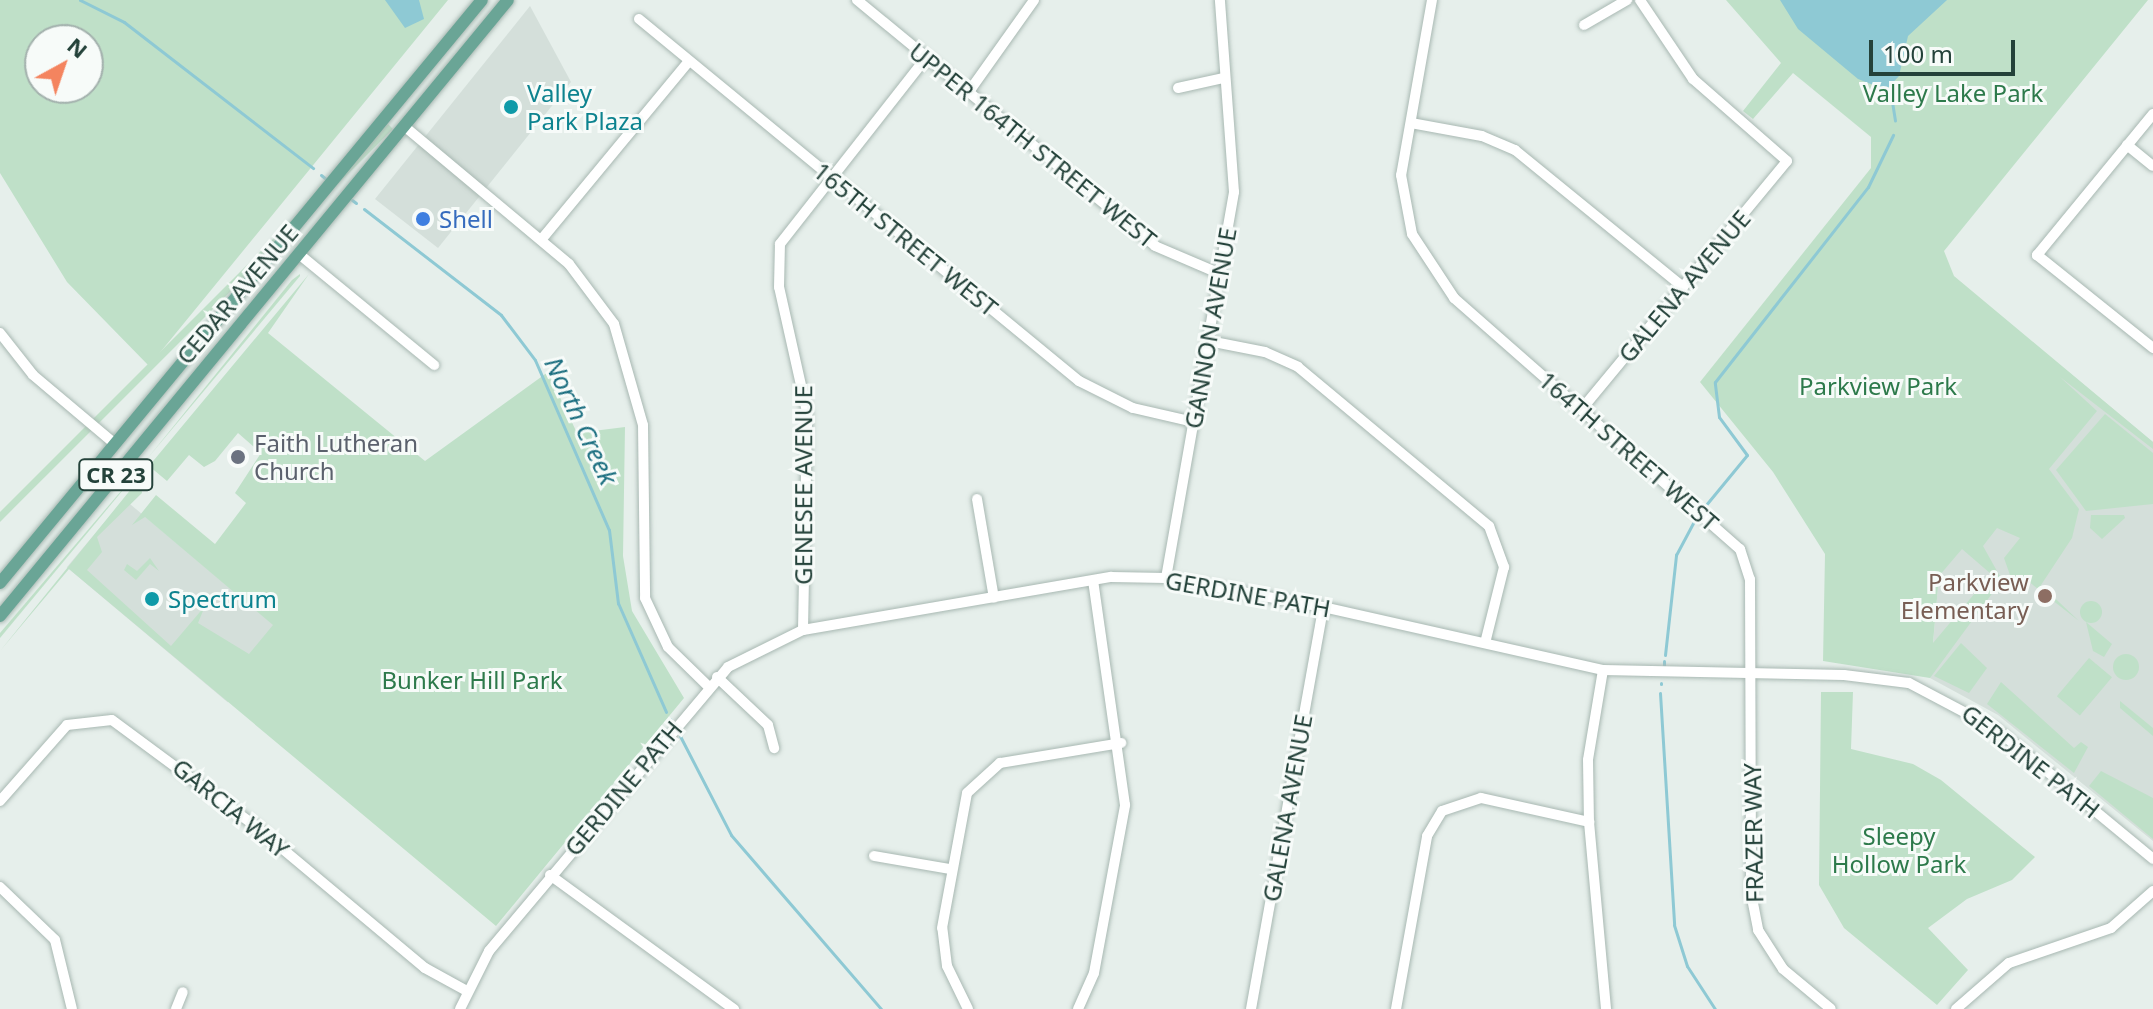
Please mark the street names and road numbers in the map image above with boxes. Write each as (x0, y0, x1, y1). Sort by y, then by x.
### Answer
street label: UPPER 164TH STREET WEST (904, 36, 1162, 254)
street label: 165TH STREET WEST (808, 156, 1004, 322)
street label: GALENA AVENUE (1612, 204, 1756, 368)
street label: CEDAR AVENUE (170, 218, 304, 370)
street label: GANNON AVENUE (1178, 225, 1242, 431)
street label: 164TH STREET WEST (1533, 365, 1725, 537)
street label: GENESEE AVENUE (789, 385, 817, 585)
road number: CR 23 (78, 457, 154, 493)
street label: GERDINE PATH (1163, 565, 1333, 623)
street label: GERDINE PATH (1956, 698, 2106, 824)
street label: GALENA AVENUE (1256, 712, 1318, 904)
street label: GERDINE PATH (558, 715, 688, 861)
street label: GARCIA WAY (167, 752, 295, 864)
street label: FRAZER WAY (1737, 763, 1769, 903)

